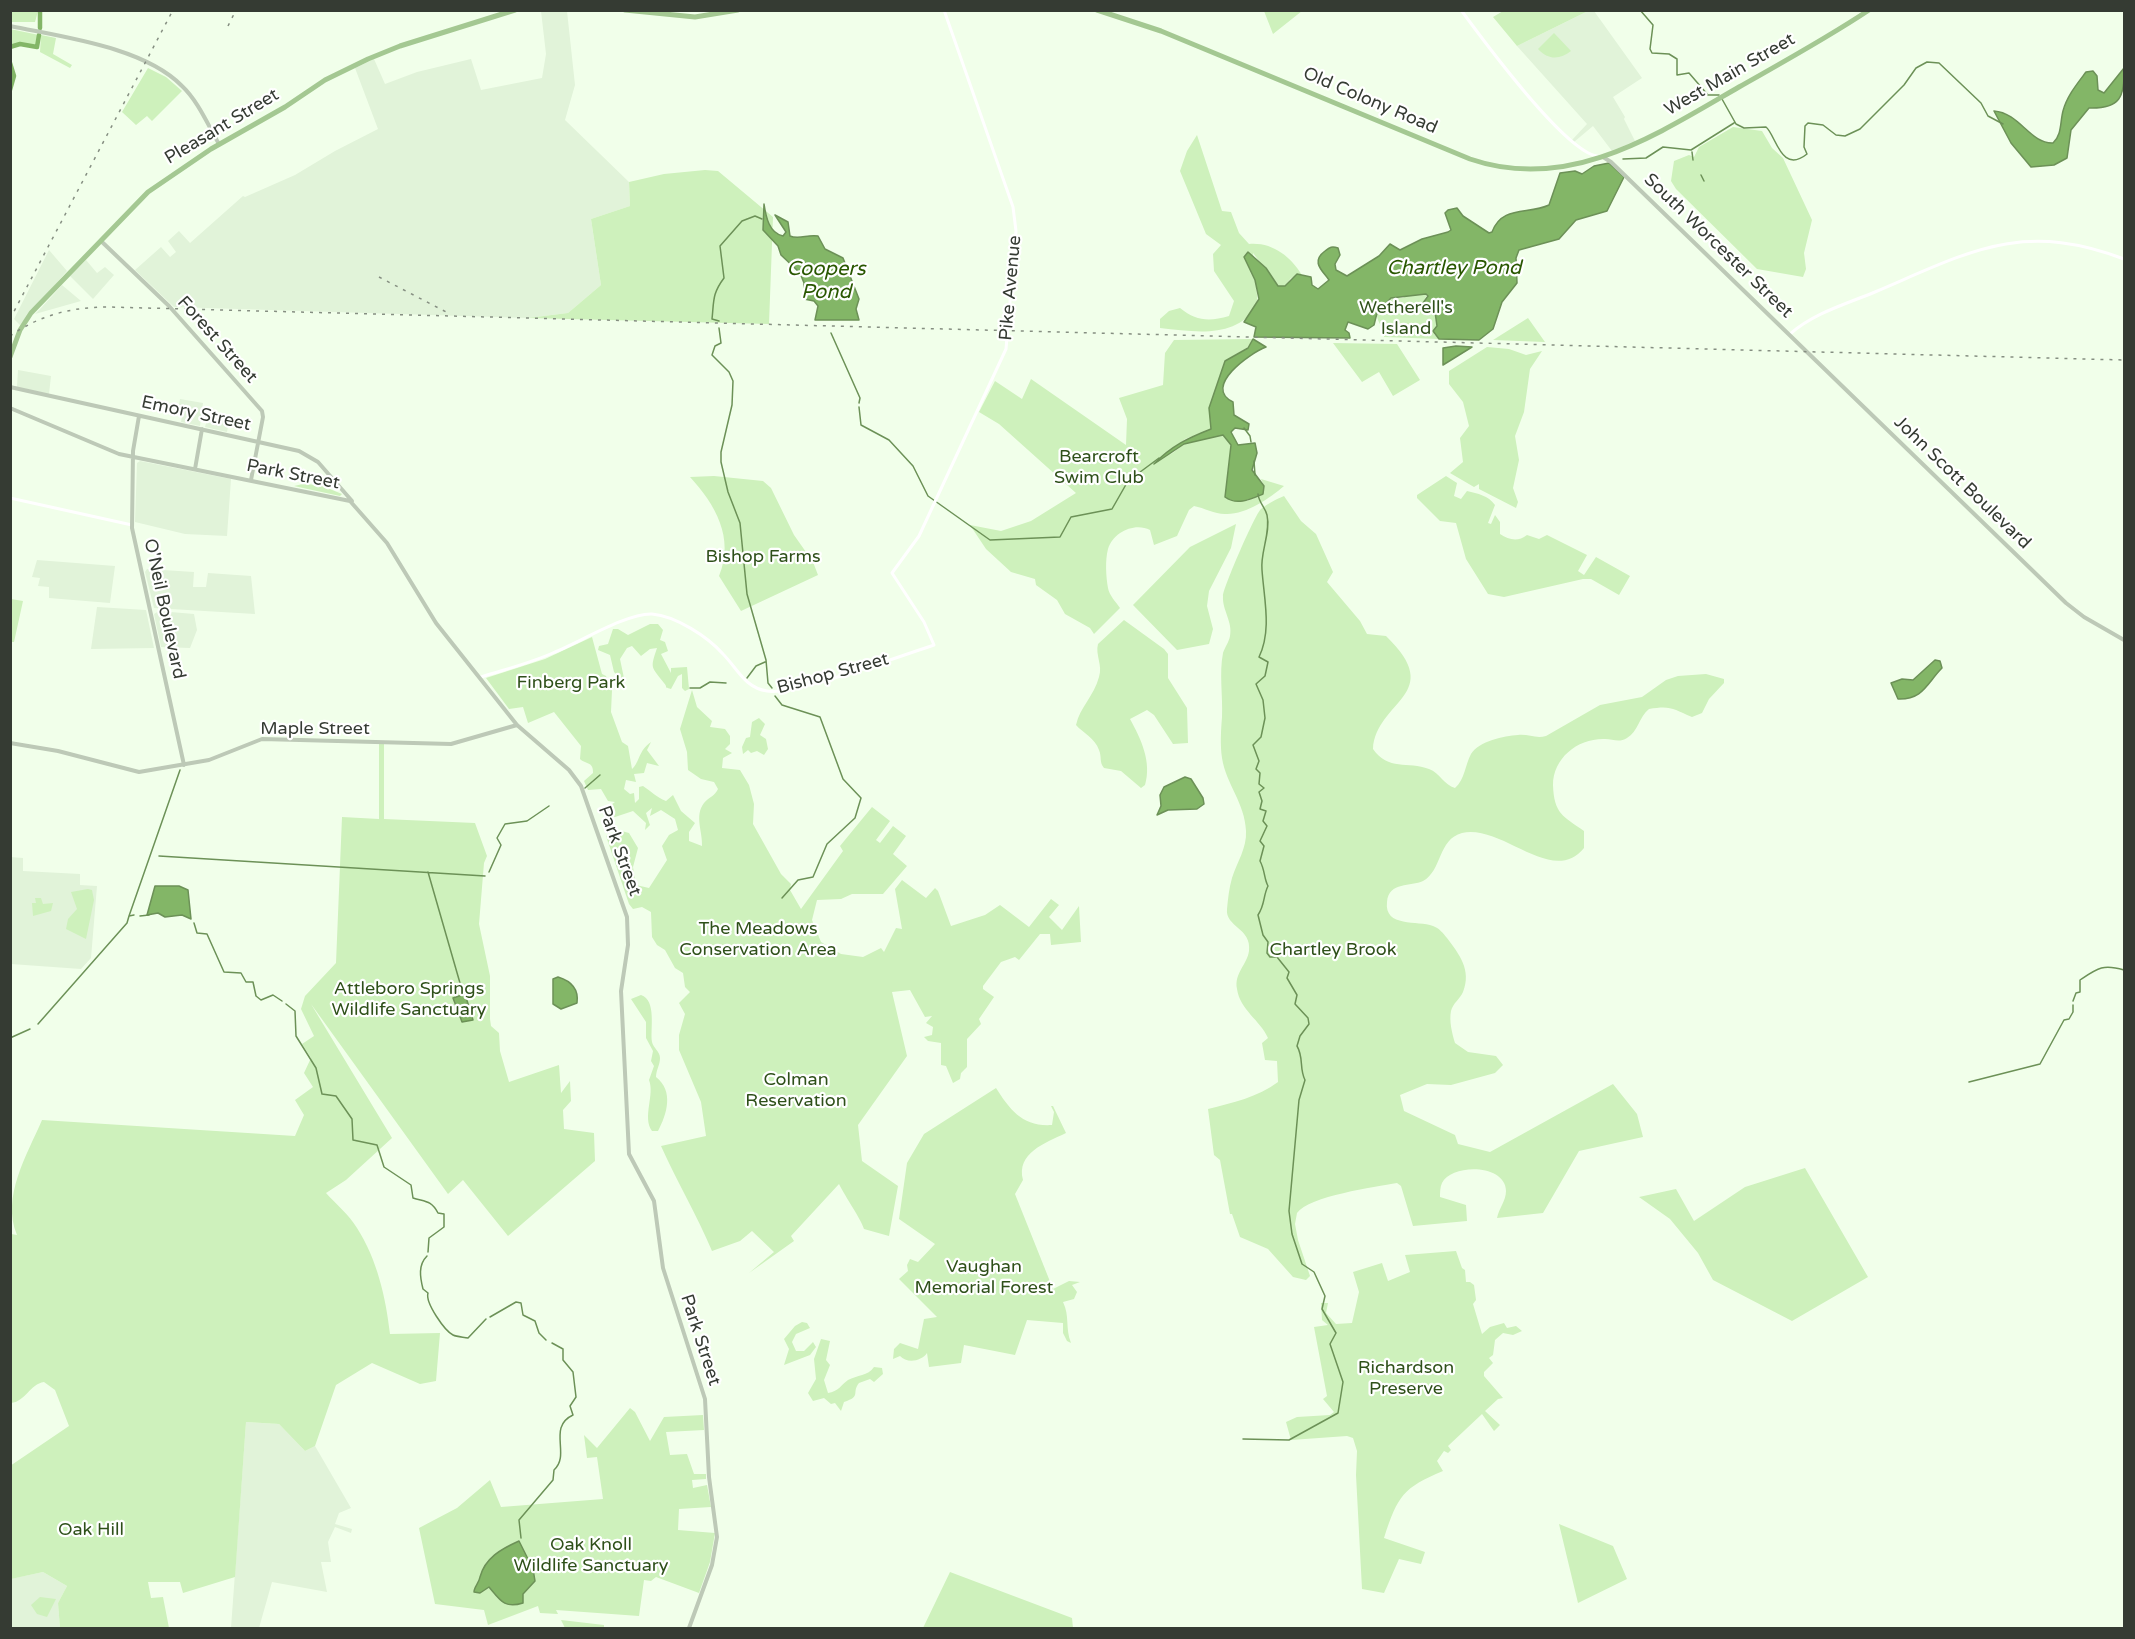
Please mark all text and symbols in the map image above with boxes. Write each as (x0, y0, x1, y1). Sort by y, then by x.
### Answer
street label: West Main Street (1661, 29, 1799, 121)
street label: Old Colony Road (1300, 63, 1440, 139)
street label: Pleasant Street (161, 84, 283, 170)
street label: South Worcester Street (1639, 169, 1797, 323)
street label: Pike Avenue (996, 235, 1026, 341)
water label: Chartley Pond (1387, 257, 1521, 281)
water label: Coopers Pond (786, 258, 866, 305)
street label: Forest Street (172, 292, 262, 388)
park label: Wetherell's Island (1359, 297, 1453, 340)
street label: Emory Street (139, 392, 253, 436)
street label: John Scott Boulevard (1889, 412, 2035, 554)
park label: Bearcroft Swim Club (1054, 446, 1144, 488)
street label: Park Street (245, 455, 341, 495)
street label: O'Neil Boulevard (139, 537, 189, 681)
park label: Bishop Farms (705, 546, 821, 568)
street label: Bishop Street (775, 649, 891, 699)
park label: Finberg Park (517, 672, 625, 694)
street label: Maple Street (260, 718, 370, 740)
street label: Park Street (593, 803, 645, 899)
park label: The Meadows Conservation Area (679, 918, 837, 960)
park label: Chartley Brook (1270, 939, 1396, 961)
park label: Attleboro Springs Wildlife Sanctuary (332, 978, 486, 1020)
park label: Colman Reservation (745, 1069, 847, 1112)
park label: Vaughan Memorial Forest (915, 1256, 1053, 1298)
street label: Park Street (675, 1292, 725, 1388)
park label: Richardson Preserve (1358, 1357, 1454, 1400)
park label: Oak Hill (58, 1519, 124, 1541)
park label: Oak Knoll Wildlife Sanctuary (514, 1534, 668, 1576)

